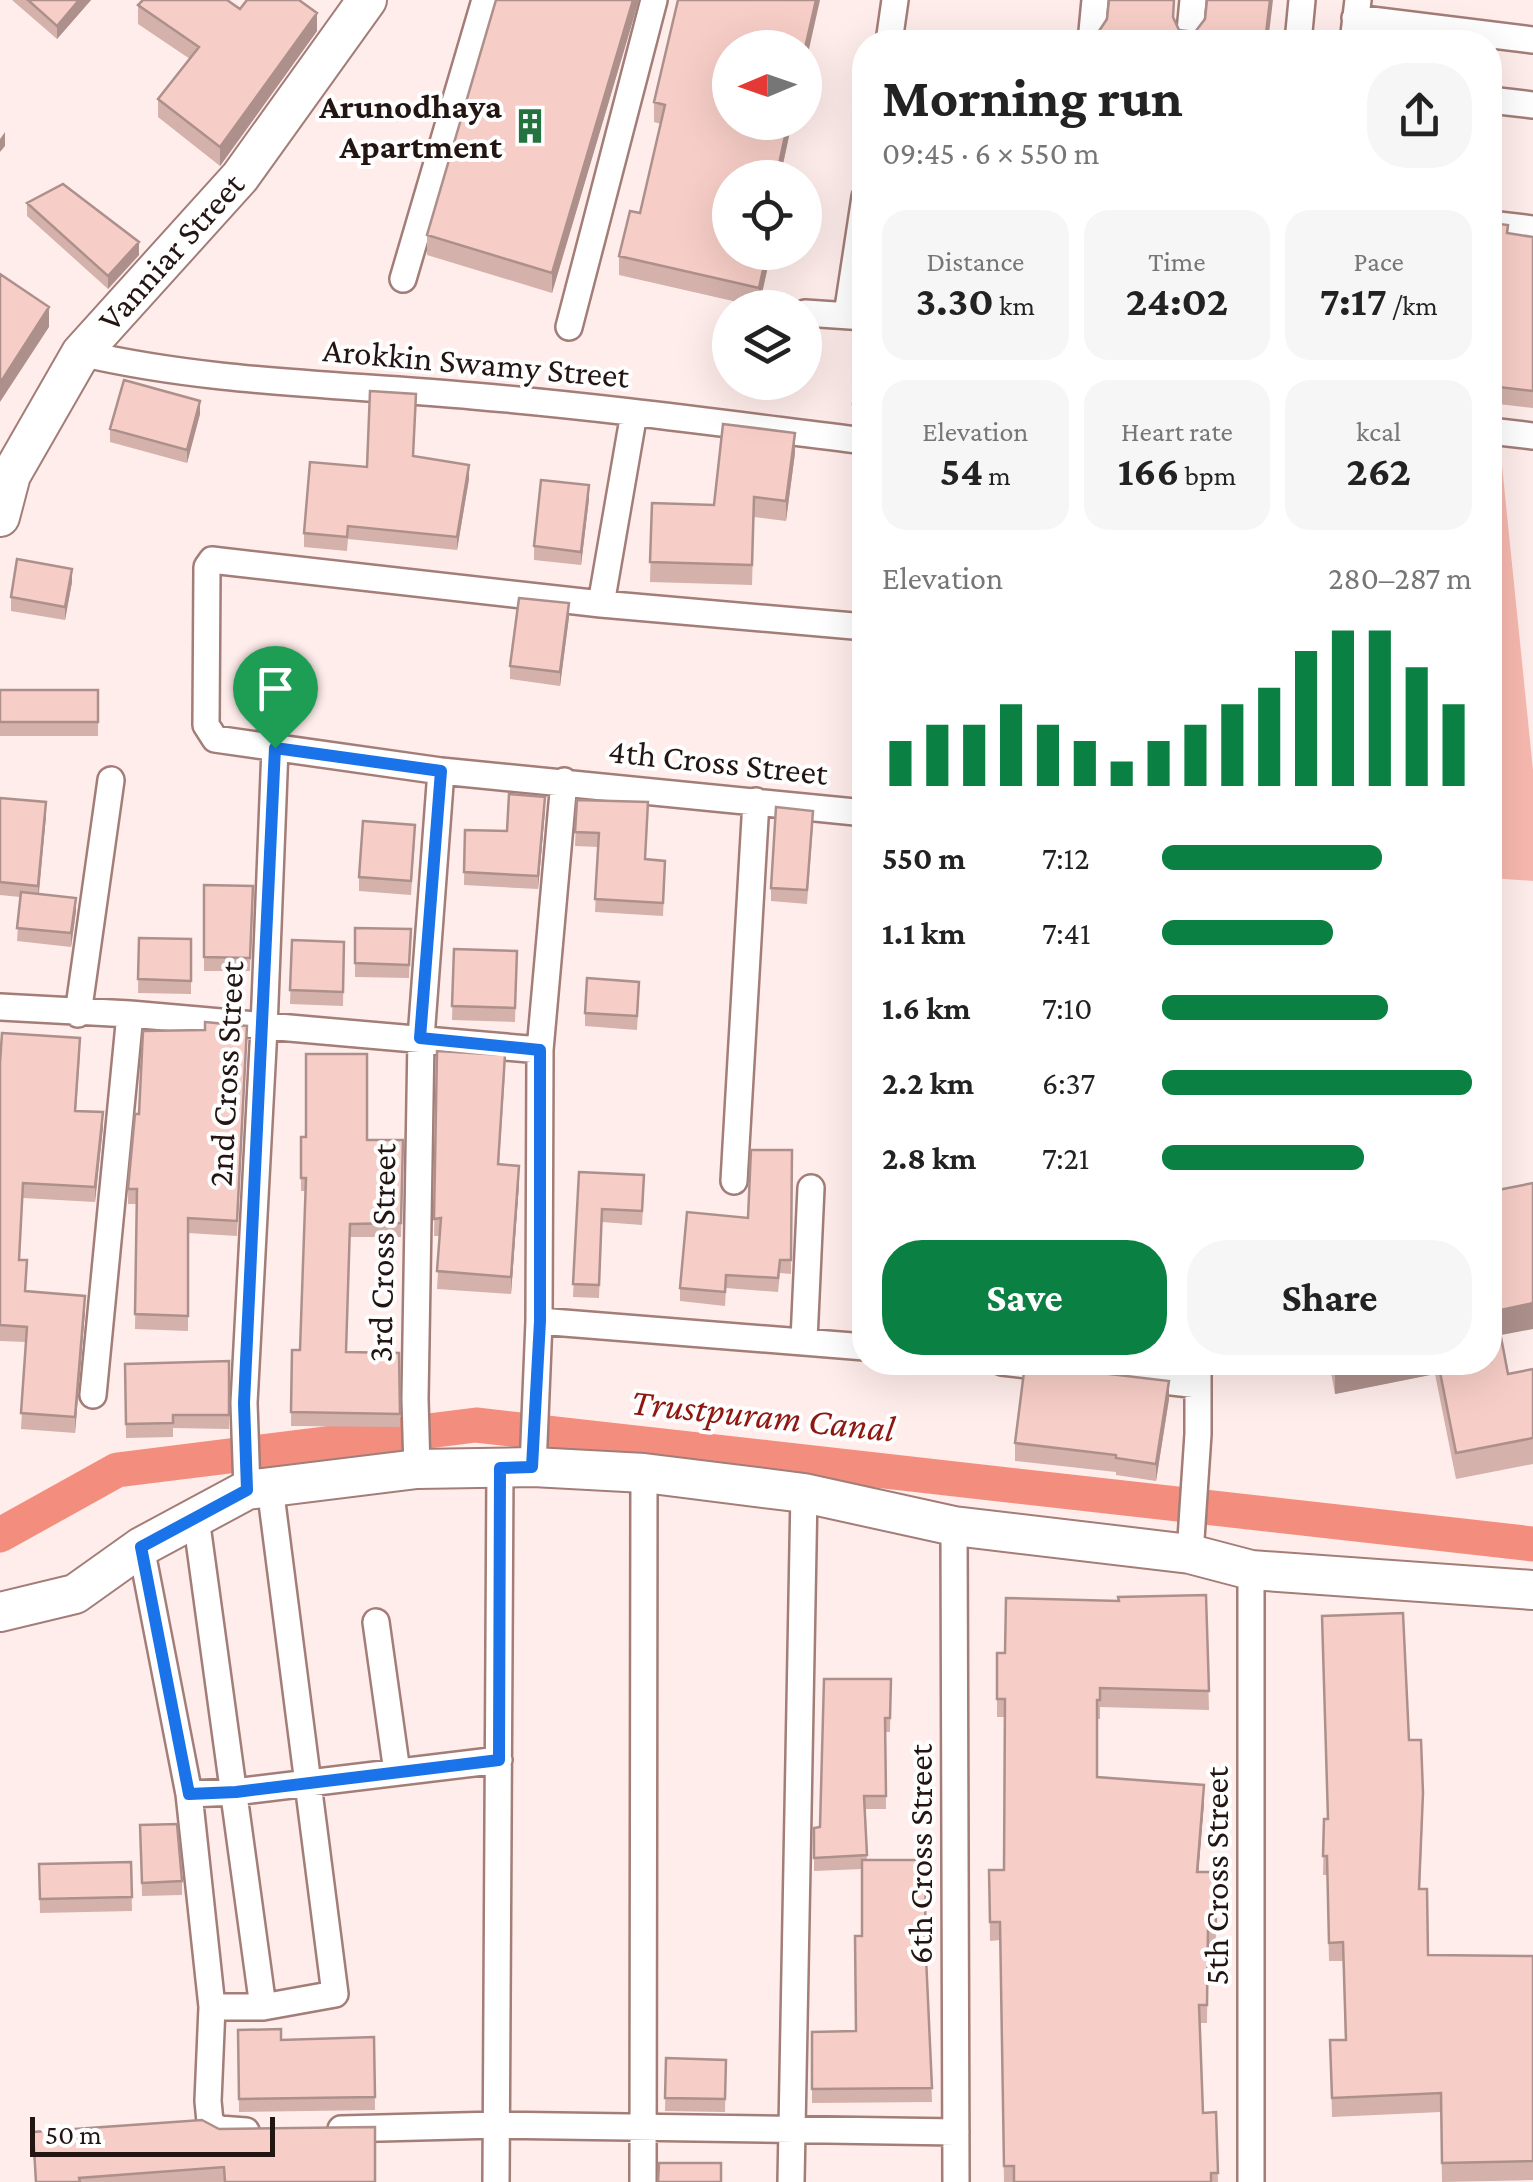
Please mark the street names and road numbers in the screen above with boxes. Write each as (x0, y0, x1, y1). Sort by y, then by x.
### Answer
street label: Vanniar Street (90, 165, 252, 339)
street label: Arokkin Swamy Street (321, 330, 631, 396)
street label: 4th Cross Street (606, 731, 830, 793)
street label: 2nd Cross Street (201, 960, 251, 1188)
street label: 3rd Cross Street (361, 1143, 403, 1363)
street label: 6th Cross Street (901, 1743, 940, 1964)
street label: 5th Cross Street (1197, 1766, 1236, 1986)

